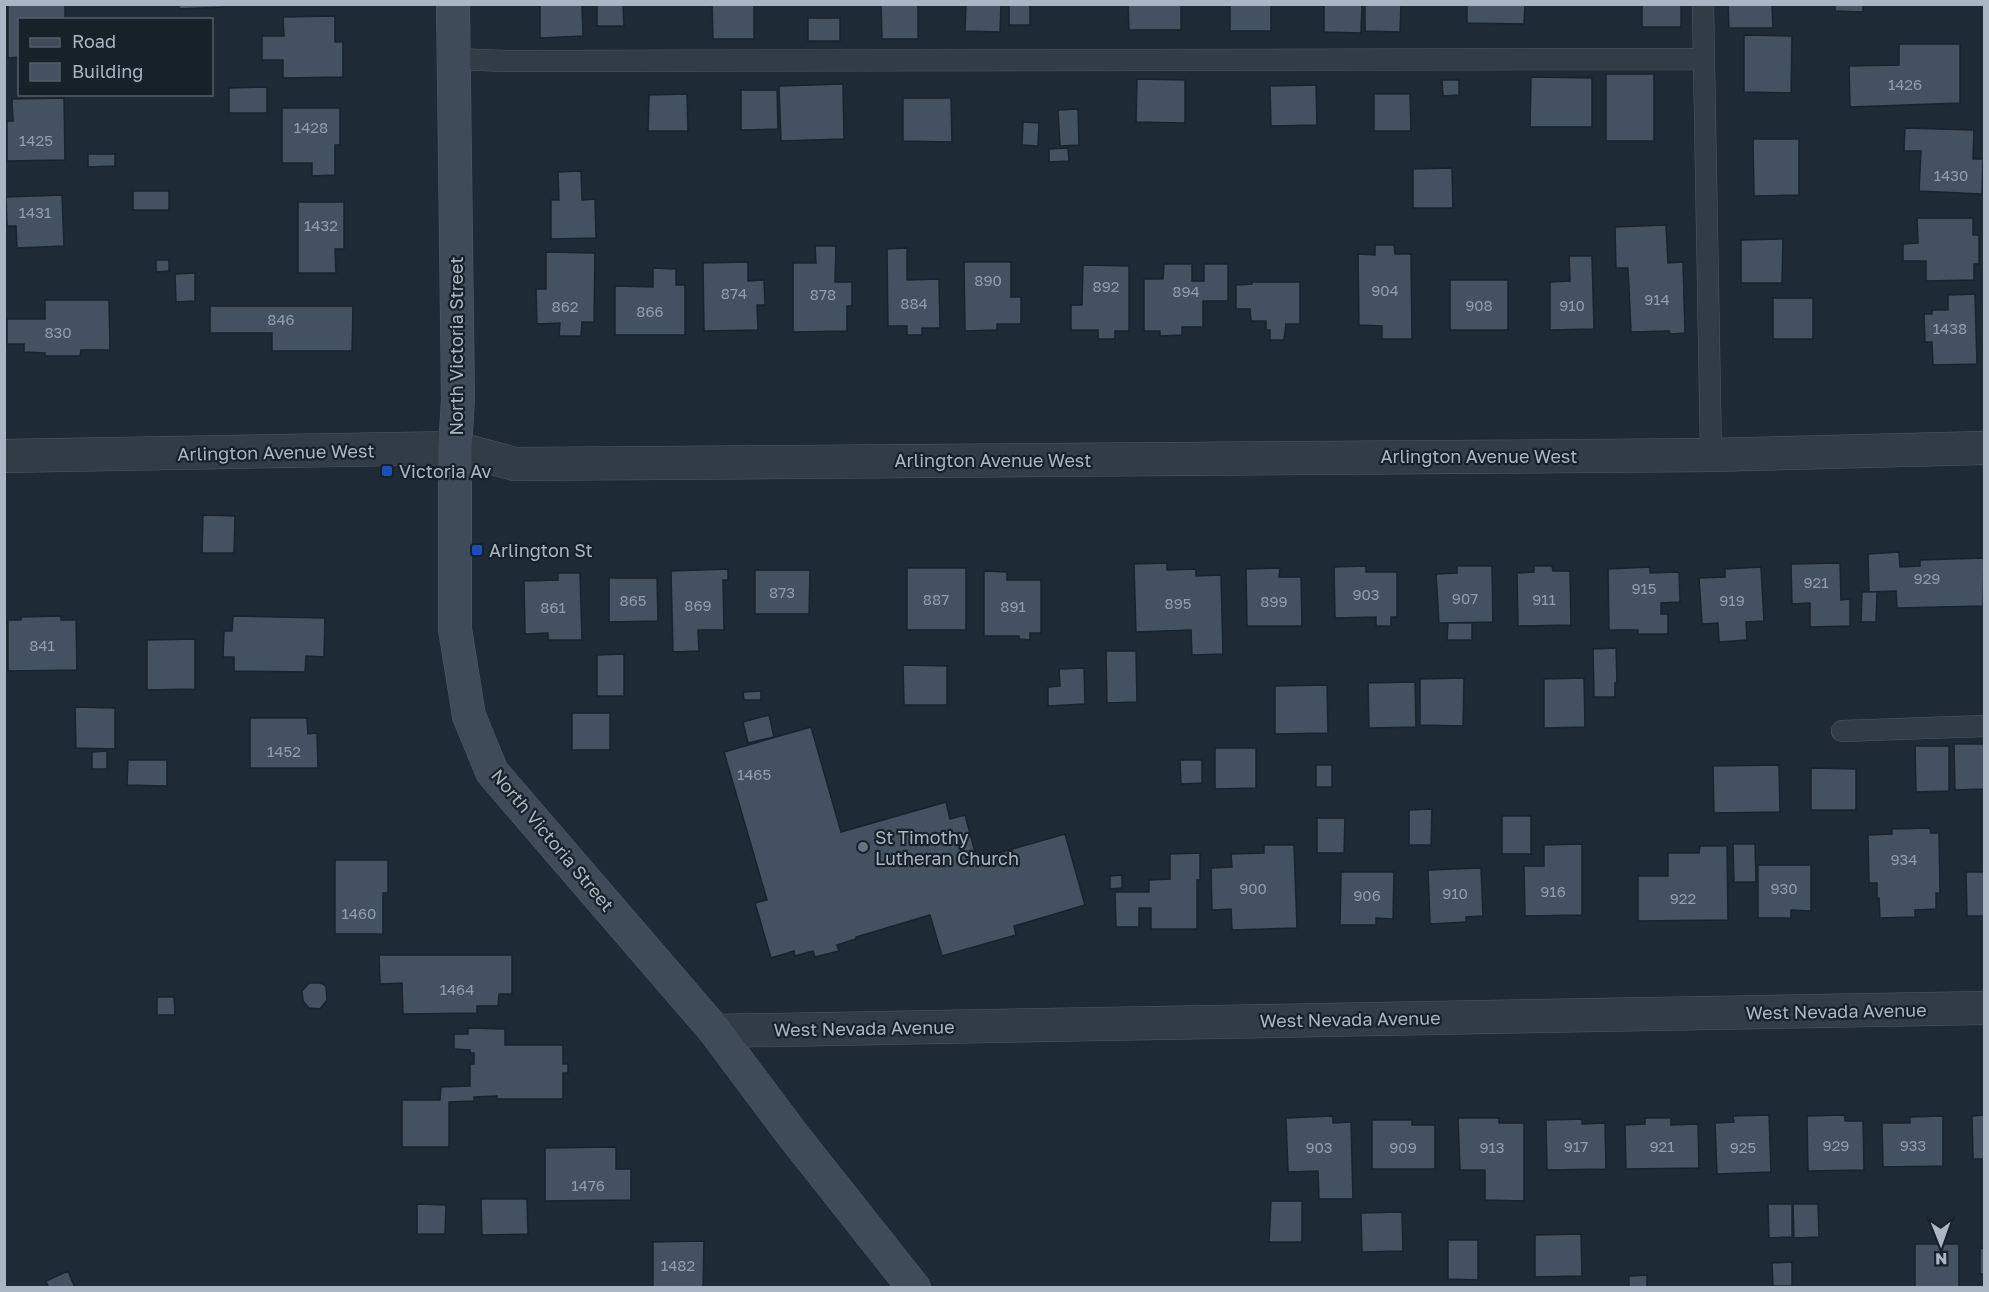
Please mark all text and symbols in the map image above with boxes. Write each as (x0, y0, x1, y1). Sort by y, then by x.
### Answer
legend (18, 18, 213, 96)
text: Road (72, 30, 116, 52)
text: Building (72, 60, 143, 82)
house number: 1426 (1888, 75, 1922, 93)
house number: 1428 (294, 118, 328, 136)
house number: 1425 (19, 131, 53, 149)
house number: 1430 (1934, 166, 1968, 184)
house number: 1431 (19, 203, 51, 221)
house number: 1432 (304, 216, 338, 234)
street label: North Victoria Street (445, 256, 467, 436)
house number: 890 (974, 271, 1002, 289)
house number: 892 (1093, 277, 1119, 295)
house number: 904 (1371, 281, 1399, 299)
house number: 894 (1172, 282, 1200, 300)
house number: 874 (721, 284, 747, 302)
house number: 878 (810, 285, 836, 303)
house number: 914 (1644, 290, 1670, 308)
house number: 884 (900, 294, 928, 312)
house number: 908 (1465, 296, 1493, 314)
house number: 910 (1559, 296, 1585, 314)
house number: 862 (552, 297, 578, 315)
house number: 866 (636, 302, 664, 320)
house number: 846 (267, 310, 295, 328)
house number: 1438 (1933, 319, 1967, 337)
house number: 830 (44, 323, 72, 341)
street label: Arlington Avenue West (177, 439, 375, 465)
street label: Arlington Avenue West (1380, 445, 1578, 467)
street label: Arlington Avenue West (894, 449, 1092, 471)
place label: Victoria Av (399, 460, 491, 482)
marker: Victoria Av (380, 464, 394, 478)
place label: Arlington St (489, 539, 593, 561)
marker: Arlington St (470, 543, 484, 557)
house number: 929 (1914, 569, 1940, 587)
house number: 921 (1803, 573, 1829, 591)
house number: 915 (1631, 579, 1657, 597)
house number: 873 (769, 583, 795, 601)
house number: 903 (1352, 585, 1380, 603)
house number: 907 (1452, 589, 1478, 607)
house number: 887 (923, 590, 949, 608)
house number: 911 (1532, 590, 1556, 608)
house number: 865 (620, 591, 646, 609)
house number: 919 (1719, 591, 1745, 609)
house number: 899 (1260, 592, 1288, 610)
house number: 895 (1165, 594, 1191, 612)
house number: 869 (684, 596, 712, 614)
house number: 891 (1000, 597, 1026, 615)
house number: 861 (540, 598, 566, 616)
house number: 841 (29, 636, 55, 654)
house number: 1452 (267, 742, 301, 760)
street label: North Victoria Street (487, 764, 619, 916)
house number: 1465 (737, 765, 771, 783)
place label: St Timothy Lutheran Church (875, 826, 1019, 869)
marker: St Timothy Lutheran Church (856, 840, 870, 854)
house number: 934 (1890, 850, 1918, 868)
house number: 900 (1239, 879, 1267, 897)
house number: 930 (1770, 879, 1798, 897)
house number: 916 (1540, 882, 1566, 900)
house number: 910 (1442, 884, 1468, 902)
house number: 906 (1353, 886, 1381, 904)
house number: 922 (1670, 889, 1696, 907)
house number: 1460 (342, 904, 376, 922)
house number: 1464 (440, 980, 474, 998)
street label: West Nevada Avenue (1745, 998, 1927, 1024)
street label: West Nevada Avenue (1259, 1006, 1441, 1032)
street label: West Nevada Avenue (773, 1015, 955, 1041)
house number: 929 (1823, 1136, 1849, 1154)
house number: 933 (1900, 1136, 1926, 1154)
house number: 917 (1564, 1137, 1588, 1155)
house number: 921 (1649, 1137, 1675, 1155)
house number: 903 (1305, 1138, 1333, 1156)
house number: 909 (1389, 1138, 1417, 1156)
house number: 913 (1479, 1138, 1505, 1156)
house number: 925 (1730, 1138, 1756, 1156)
house number: 1476 (571, 1176, 605, 1194)
north arrow (1911, 1214, 1971, 1274)
text: N (1935, 1249, 1948, 1269)
house number: 1482 (661, 1256, 695, 1274)

